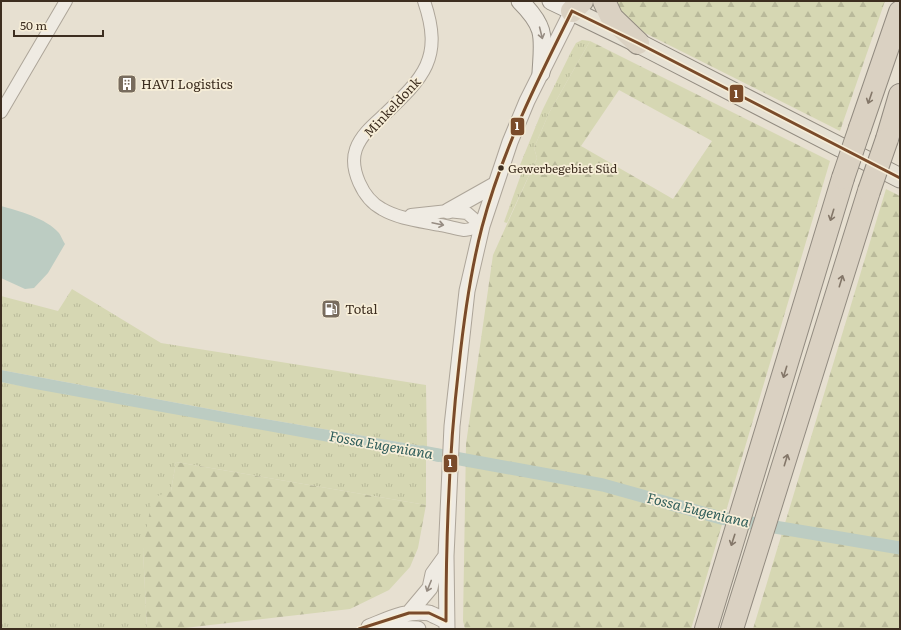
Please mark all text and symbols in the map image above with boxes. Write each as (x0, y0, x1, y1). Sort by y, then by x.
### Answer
scale bar (14, 12, 103, 38)
text: 50 m (20, 16, 47, 34)
one-way arrow (537, 26, 545, 39)
street label: Minkeldonk (359, 72, 425, 141)
building icon: HAVI Logistics (116, 73, 138, 95)
place label: HAVI Logistics (141, 74, 233, 93)
line badge: 1 (729, 84, 744, 103)
text: 1 (734, 85, 739, 101)
one-way arrow (866, 92, 873, 105)
line badge: 1 (510, 117, 525, 136)
text: 1 (515, 117, 520, 133)
place label: Gewerbegebiet Süd (508, 159, 618, 177)
marker: Gewerbegebiet Süd (496, 163, 506, 173)
one-way arrow (828, 209, 835, 222)
one-way arrow (431, 221, 444, 229)
one-way arrow (838, 274, 845, 287)
fuel station icon: Total (320, 298, 342, 320)
place label: Total (345, 299, 378, 318)
one-way arrow (781, 365, 788, 378)
water label: Fossa Eugeniana (328, 425, 435, 463)
one-way arrow (783, 453, 790, 466)
line badge: 1 (443, 454, 458, 473)
text: 1 (448, 454, 453, 470)
water label: Fossa Eugeniana (645, 487, 752, 531)
one-way arrow (729, 534, 737, 546)
one-way arrow (425, 579, 433, 591)

